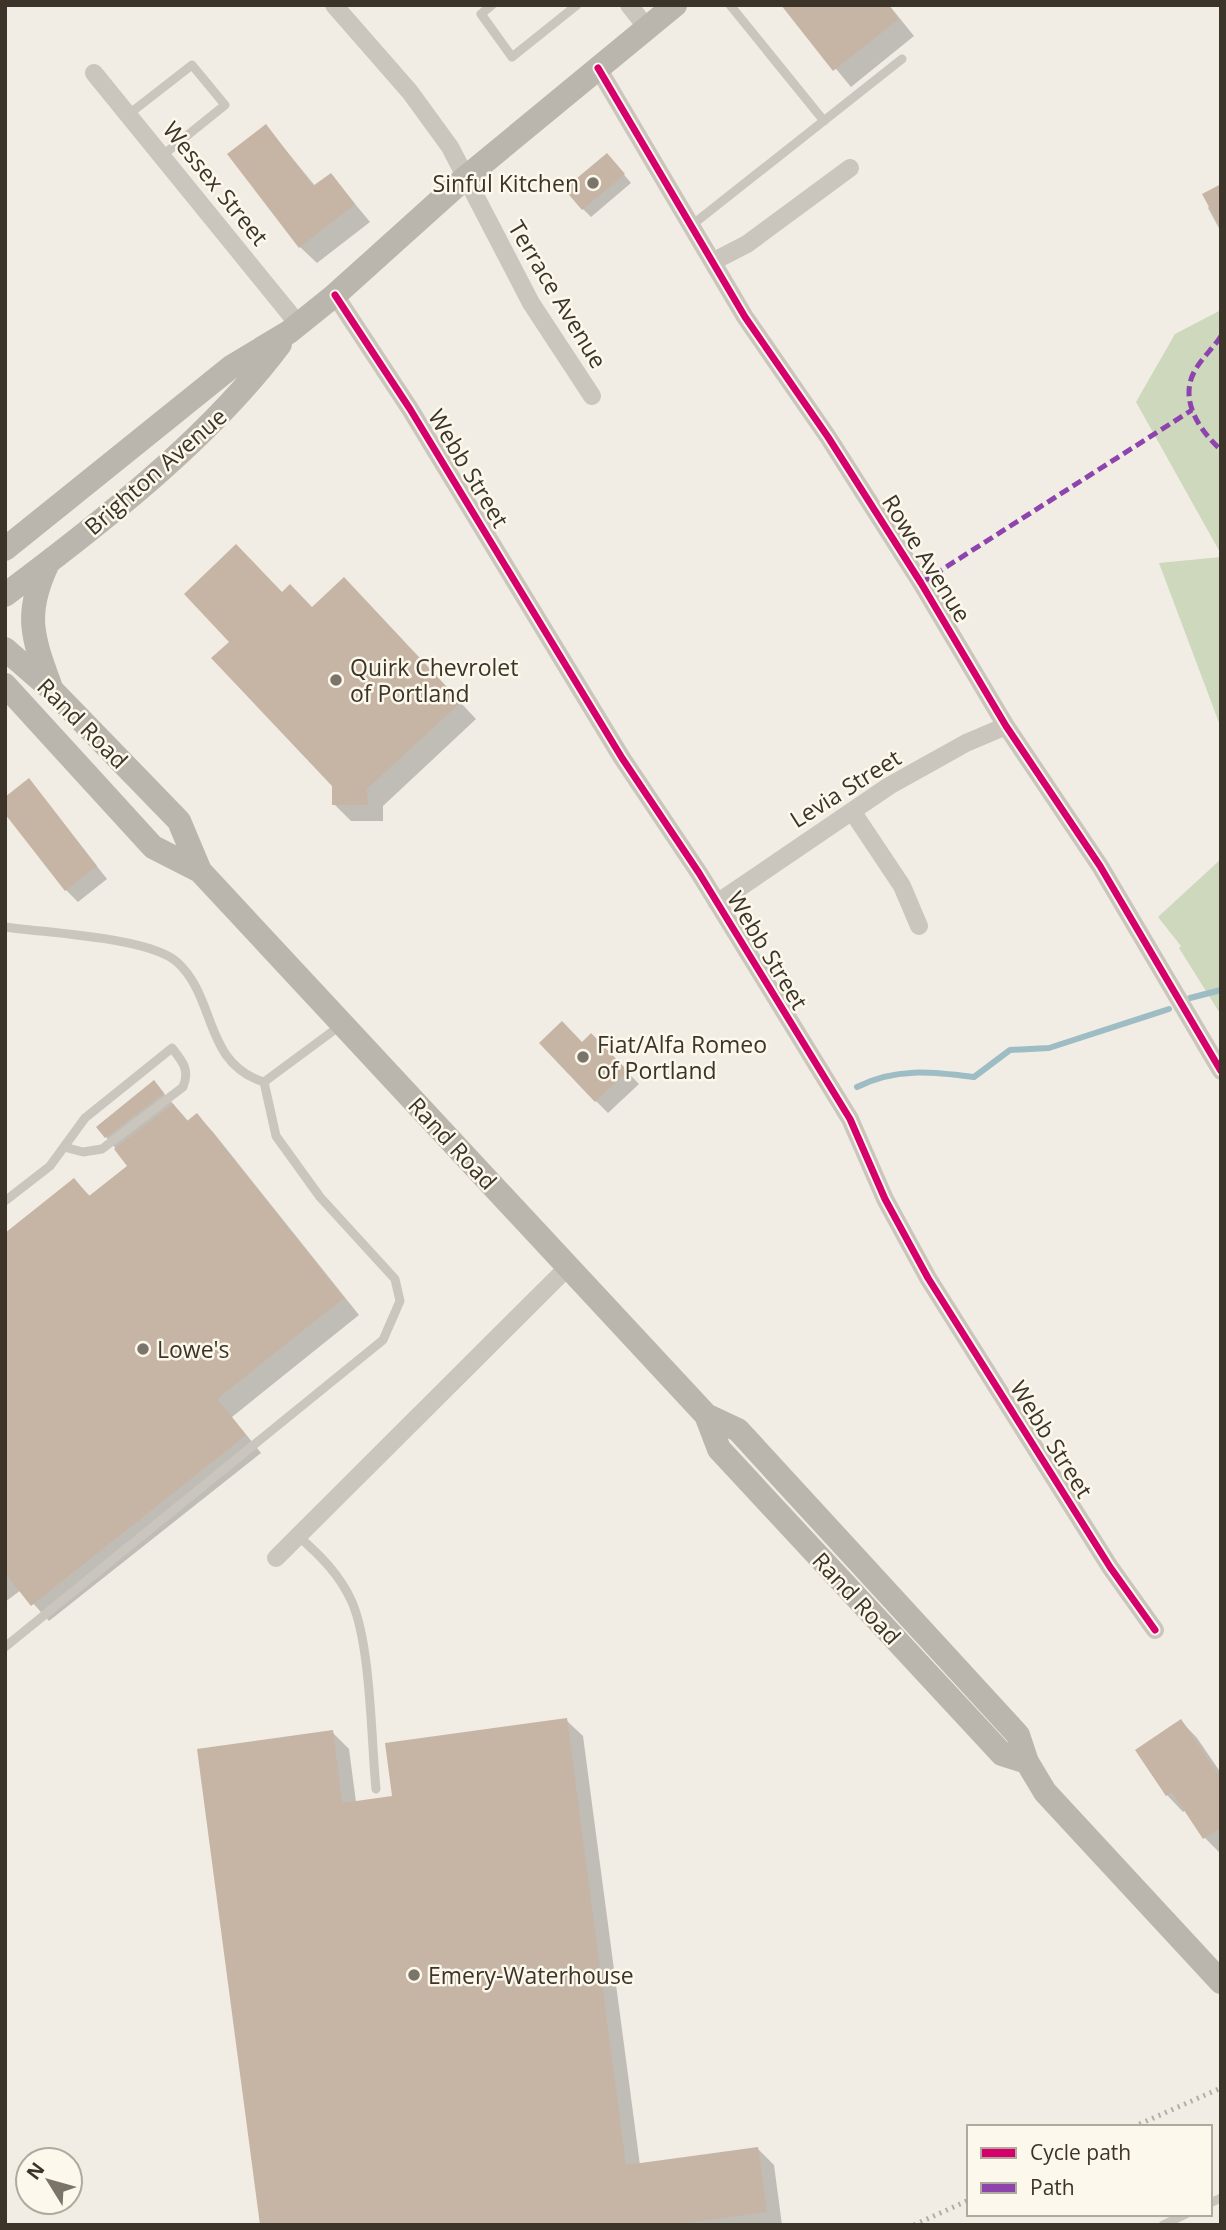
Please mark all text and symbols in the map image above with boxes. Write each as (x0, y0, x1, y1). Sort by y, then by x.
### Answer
street label: Wessex Street (156, 114, 276, 252)
place label: Sinful Kitchen (433, 167, 579, 199)
marker: Sinful Kitchen (585, 175, 601, 191)
street label: Terrace Avenue (501, 214, 615, 374)
street label: Brighton Avenue (77, 400, 233, 542)
street label: Webb Street (421, 403, 517, 533)
street label: Rowe Avenue (875, 488, 979, 628)
place label: Quirk Chevrolet of Portland (350, 651, 518, 709)
street label: Rand Road (31, 671, 135, 775)
marker: Quirk Chevrolet of Portland (328, 672, 344, 688)
street label: Levia Street (783, 741, 907, 835)
street label: Webb Street (720, 885, 816, 1015)
place label: Fiat/Alfa Romeo of Portland (597, 1028, 767, 1086)
marker: Fiat/Alfa Romeo of Portland (575, 1049, 591, 1065)
street label: Rand Road (402, 1090, 504, 1196)
place label: Lowe's (157, 1333, 230, 1365)
marker: Lowe's (135, 1341, 151, 1357)
street label: Webb Street (1003, 1374, 1101, 1504)
street label: Rand Road (806, 1545, 908, 1651)
place label: Emery-Waterhouse (428, 1959, 634, 1991)
marker: Emery-Waterhouse (406, 1967, 422, 1983)
legend (967, 2125, 1212, 2216)
text: Cycle path (1030, 2138, 1131, 2166)
north arrow (14, 2146, 84, 2216)
text: N (20, 2157, 50, 2185)
text: Path (1030, 2173, 1075, 2201)

